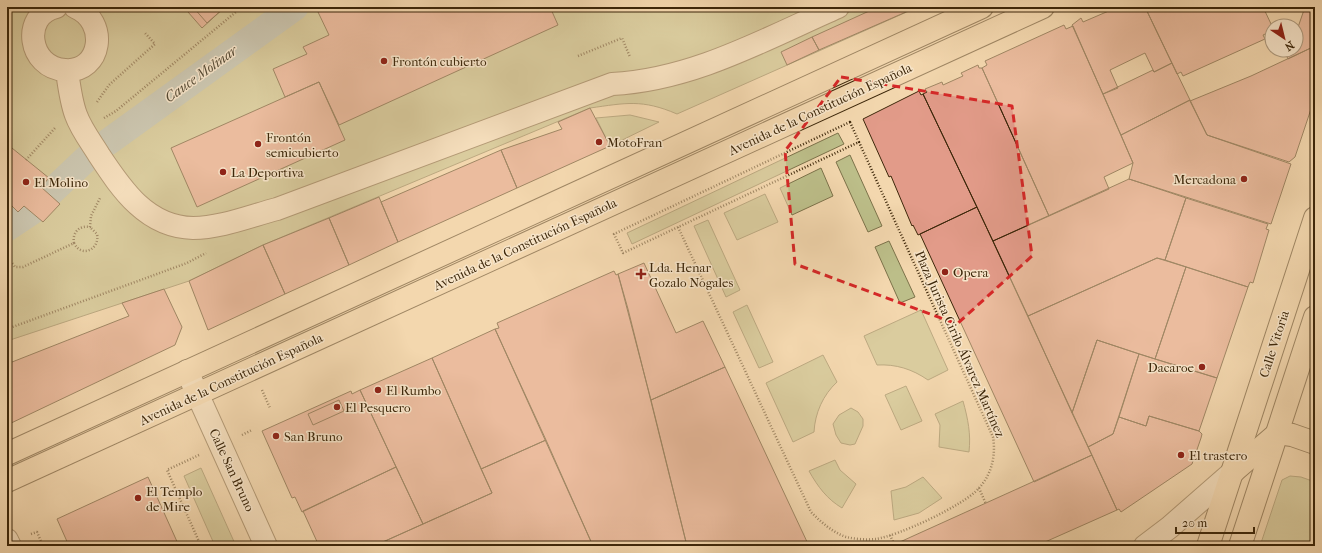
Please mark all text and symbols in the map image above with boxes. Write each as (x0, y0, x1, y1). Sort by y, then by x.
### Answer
north arrow (1264, 18, 1304, 58)
text: N (1282, 38, 1297, 54)
water label: Cauce Molinar (161, 41, 242, 106)
place label: Frontón cubierto (392, 54, 487, 69)
marker: Frontón cubierto (379, 56, 389, 66)
street label: Avenida de la Constitución Española (725, 59, 915, 159)
place label: Frontón semicubierto (266, 130, 339, 160)
place label: MotoFran (607, 135, 663, 150)
marker: MotoFran (594, 137, 604, 147)
marker: Frontón semicubierto (253, 139, 263, 149)
place label: La Deportiva (231, 165, 305, 180)
marker: La Deportiva (218, 167, 228, 177)
place label: Mercadona (1173, 172, 1237, 187)
marker: Mercadona (1239, 174, 1249, 184)
place label: El Molino (34, 175, 88, 190)
marker: El Molino (21, 177, 31, 187)
street label: Avenida de la Constitución Española (430, 194, 620, 294)
street label: Plaza Jurista Cirilo Álvarez Martínez (912, 248, 1008, 440)
place label: Lda. Henar Gozalo Nogales (649, 260, 734, 290)
place label: Opera (953, 265, 989, 280)
marker: Opera (940, 267, 950, 277)
marker: Lda. Henar Gozalo Nogales (636, 269, 646, 279)
street label: Calle Vitoria (1256, 308, 1292, 380)
street label: Avenida de la Constitución Española (136, 329, 326, 429)
place label: Dacaroe (1148, 360, 1195, 375)
marker: Dacaroe (1197, 362, 1207, 372)
place label: El Rumbo (386, 383, 441, 398)
marker: El Rumbo (373, 385, 383, 395)
place label: El Pesquero (345, 400, 411, 415)
marker: El Pesquero (332, 402, 342, 412)
street label: Calle San Bruno (206, 426, 258, 514)
place label: San Bruno (284, 429, 343, 444)
marker: San Bruno (271, 431, 281, 441)
place label: El trastero (1189, 448, 1248, 463)
marker: El trastero (1176, 450, 1186, 460)
place label: El Templo de Mire (146, 484, 203, 514)
marker: El Templo de Mire (133, 493, 143, 503)
scale bar (1176, 509, 1254, 535)
text: 20 m (1182, 516, 1207, 530)

